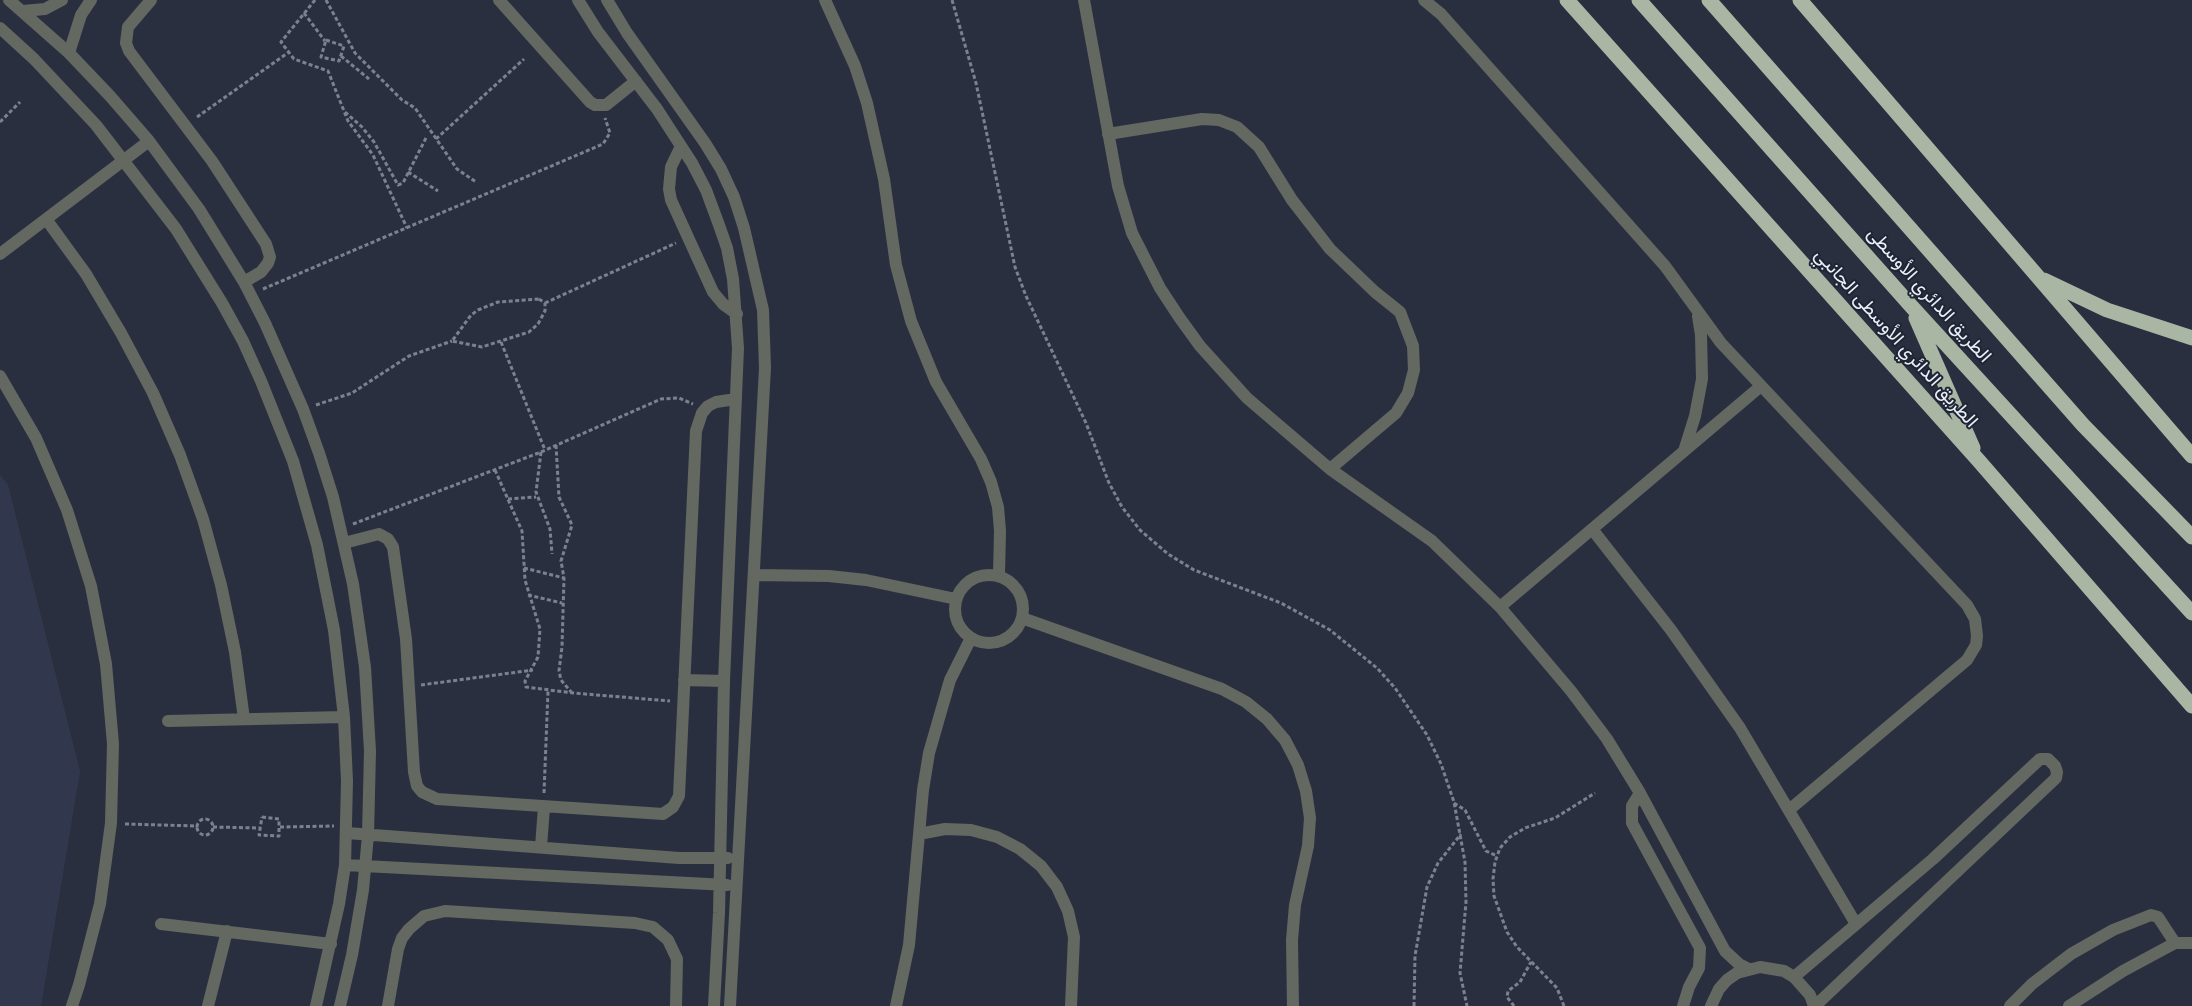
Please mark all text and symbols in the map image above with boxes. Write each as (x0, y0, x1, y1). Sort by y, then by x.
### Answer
street label: الطريق الدائري الأوسطى (1862, 222, 1996, 368)
street label: الطريق الدائري الأوسطى الجانبي (1809, 244, 1983, 432)

